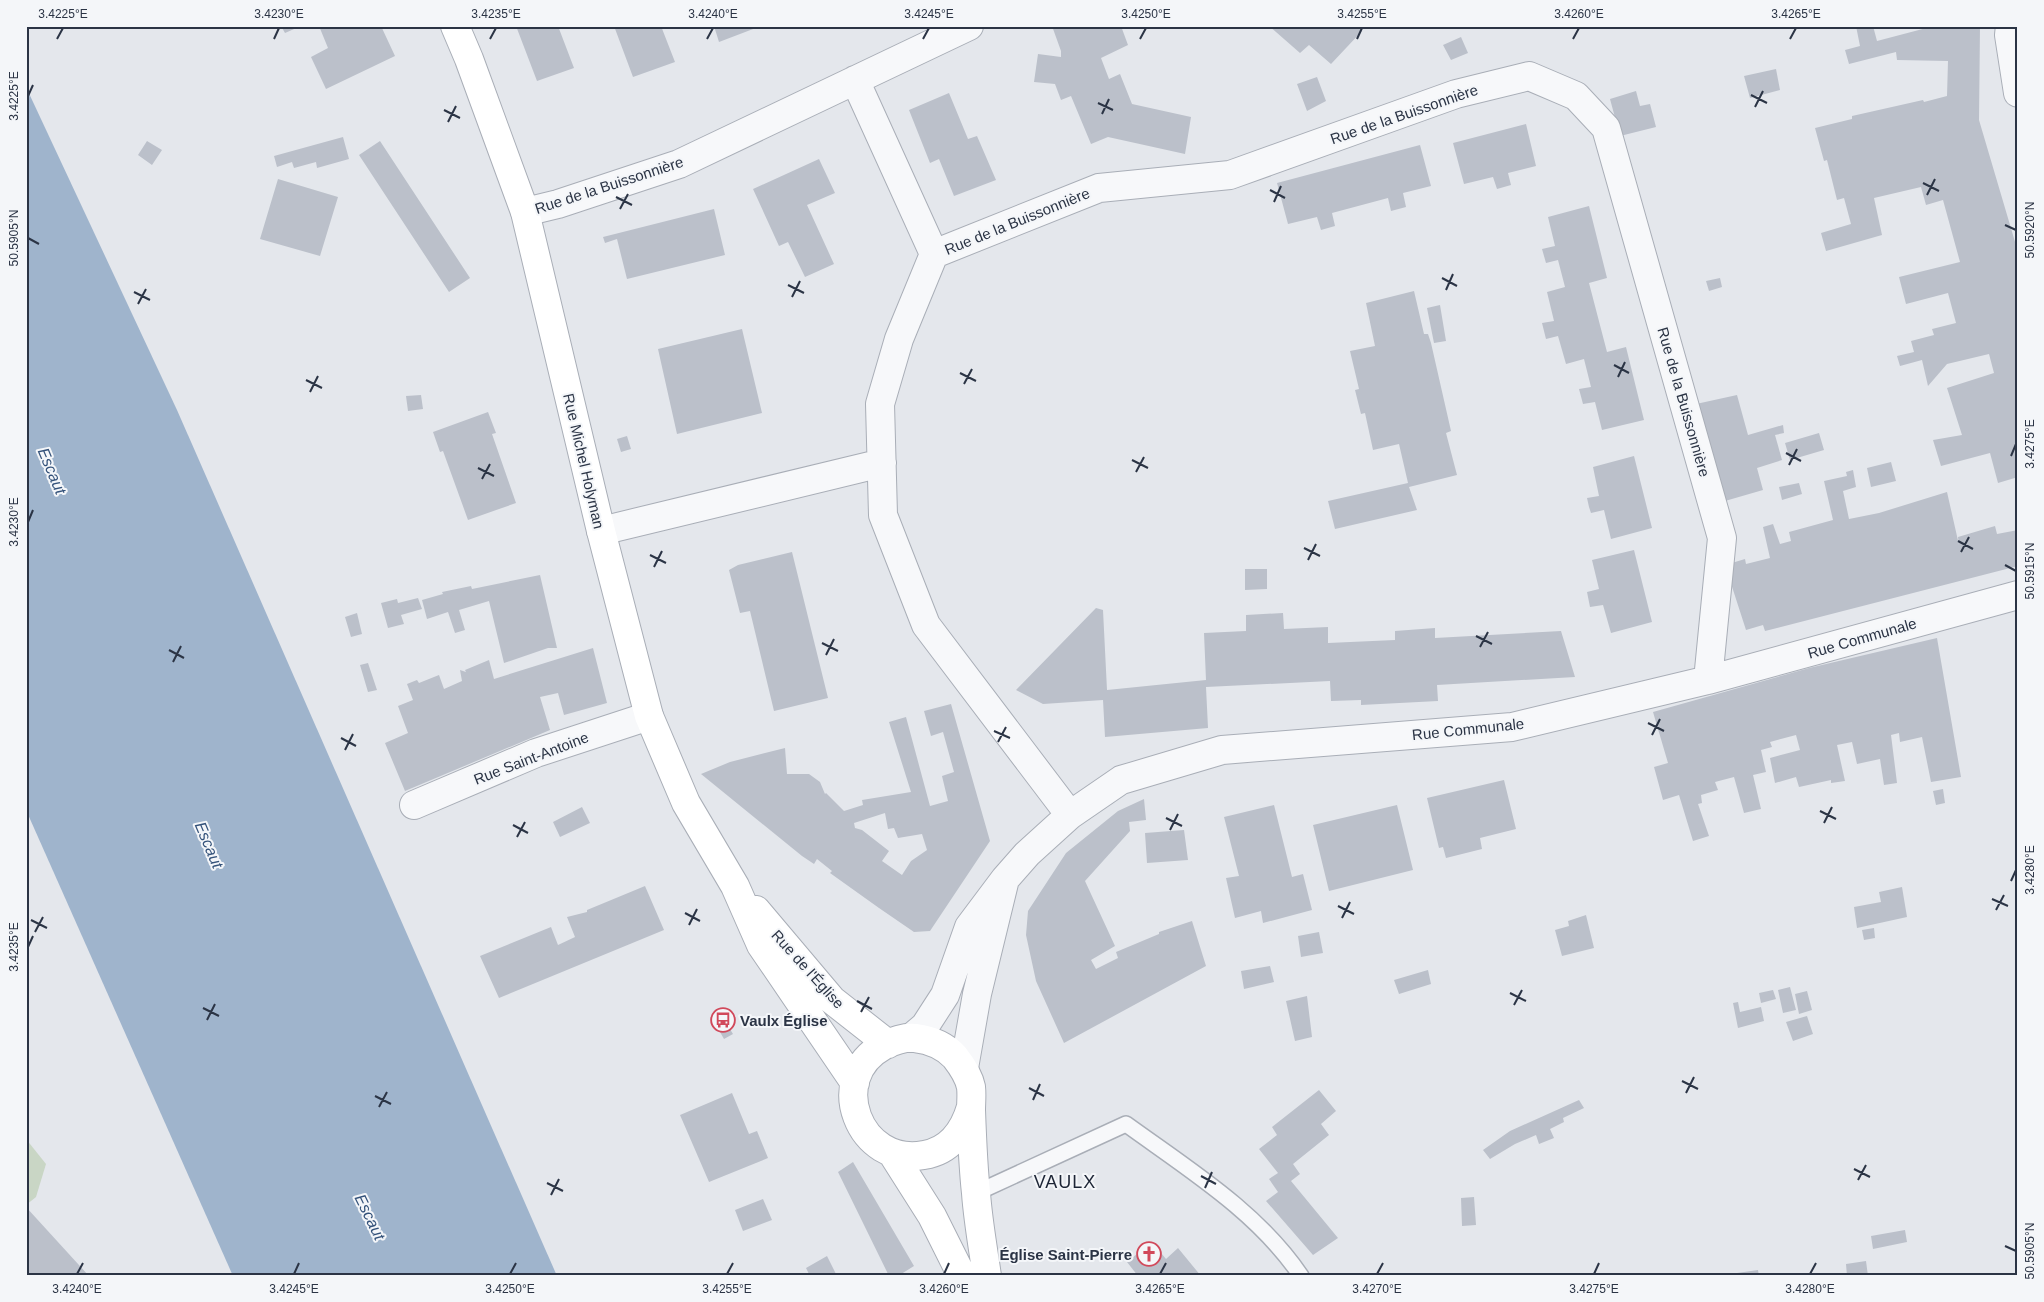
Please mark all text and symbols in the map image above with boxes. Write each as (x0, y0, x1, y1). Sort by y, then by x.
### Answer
text: 3.4225°E (38, 7, 88, 21)
text: 3.4230°E (254, 7, 304, 21)
text: 3.4235°E (471, 7, 521, 21)
text: 3.4240°E (688, 7, 738, 21)
text: 3.4245°E (904, 7, 954, 21)
text: 3.4250°E (1121, 7, 1171, 21)
text: 3.4255°E (1337, 7, 1387, 21)
text: 3.4260°E (1554, 7, 1604, 21)
text: 3.4265°E (1771, 7, 1821, 21)
text: 3.4225°E (7, 71, 21, 121)
street label: Rue de la Buissonnière (1328, 81, 1480, 147)
street label: Rue de la Buissonnière (533, 153, 685, 217)
street label: Rue de la Buissonnière (942, 184, 1092, 258)
text: 50.5920°N (2023, 202, 2037, 258)
text: 50.5905°N (7, 210, 21, 266)
street label: Rue de la Buissonnière (1654, 325, 1714, 479)
street label: Rue Michel Holyman (560, 392, 608, 530)
text: 3.4275°E (2023, 419, 2037, 469)
water label: Escaut (35, 445, 70, 497)
text: 3.4230°E (7, 497, 21, 547)
text: 50.5915°N (2023, 543, 2037, 599)
street label: Rue Communale (1806, 614, 1918, 662)
street label: Rue Communale (1411, 715, 1525, 743)
street label: Rue Saint-Antoine (471, 728, 591, 788)
water label: Escaut (192, 819, 227, 871)
text: 3.4280°E (2023, 845, 2037, 895)
text: 3.4235°E (7, 922, 21, 972)
street label: Rue de l'Église (768, 926, 848, 1012)
bus stop icon: Vaulx Église (710, 1007, 736, 1033)
place label: Vaulx Église (740, 1012, 828, 1029)
district label: VAULX (1034, 1172, 1096, 1192)
water label: Escaut (352, 1191, 389, 1243)
text: 50.5905°N (2023, 1223, 2037, 1279)
church icon: Église Saint-Pierre (1136, 1241, 1162, 1267)
place label: Église Saint-Pierre (999, 1246, 1132, 1263)
text: 3.4240°E (52, 1282, 102, 1296)
text: 3.4245°E (269, 1282, 319, 1296)
text: 3.4250°E (485, 1282, 535, 1296)
text: 3.4255°E (702, 1282, 752, 1296)
text: 3.4260°E (919, 1282, 969, 1296)
text: 3.4265°E (1135, 1282, 1185, 1296)
text: 3.4270°E (1352, 1282, 1402, 1296)
text: 3.4275°E (1569, 1282, 1619, 1296)
text: 3.4280°E (1785, 1282, 1835, 1296)

